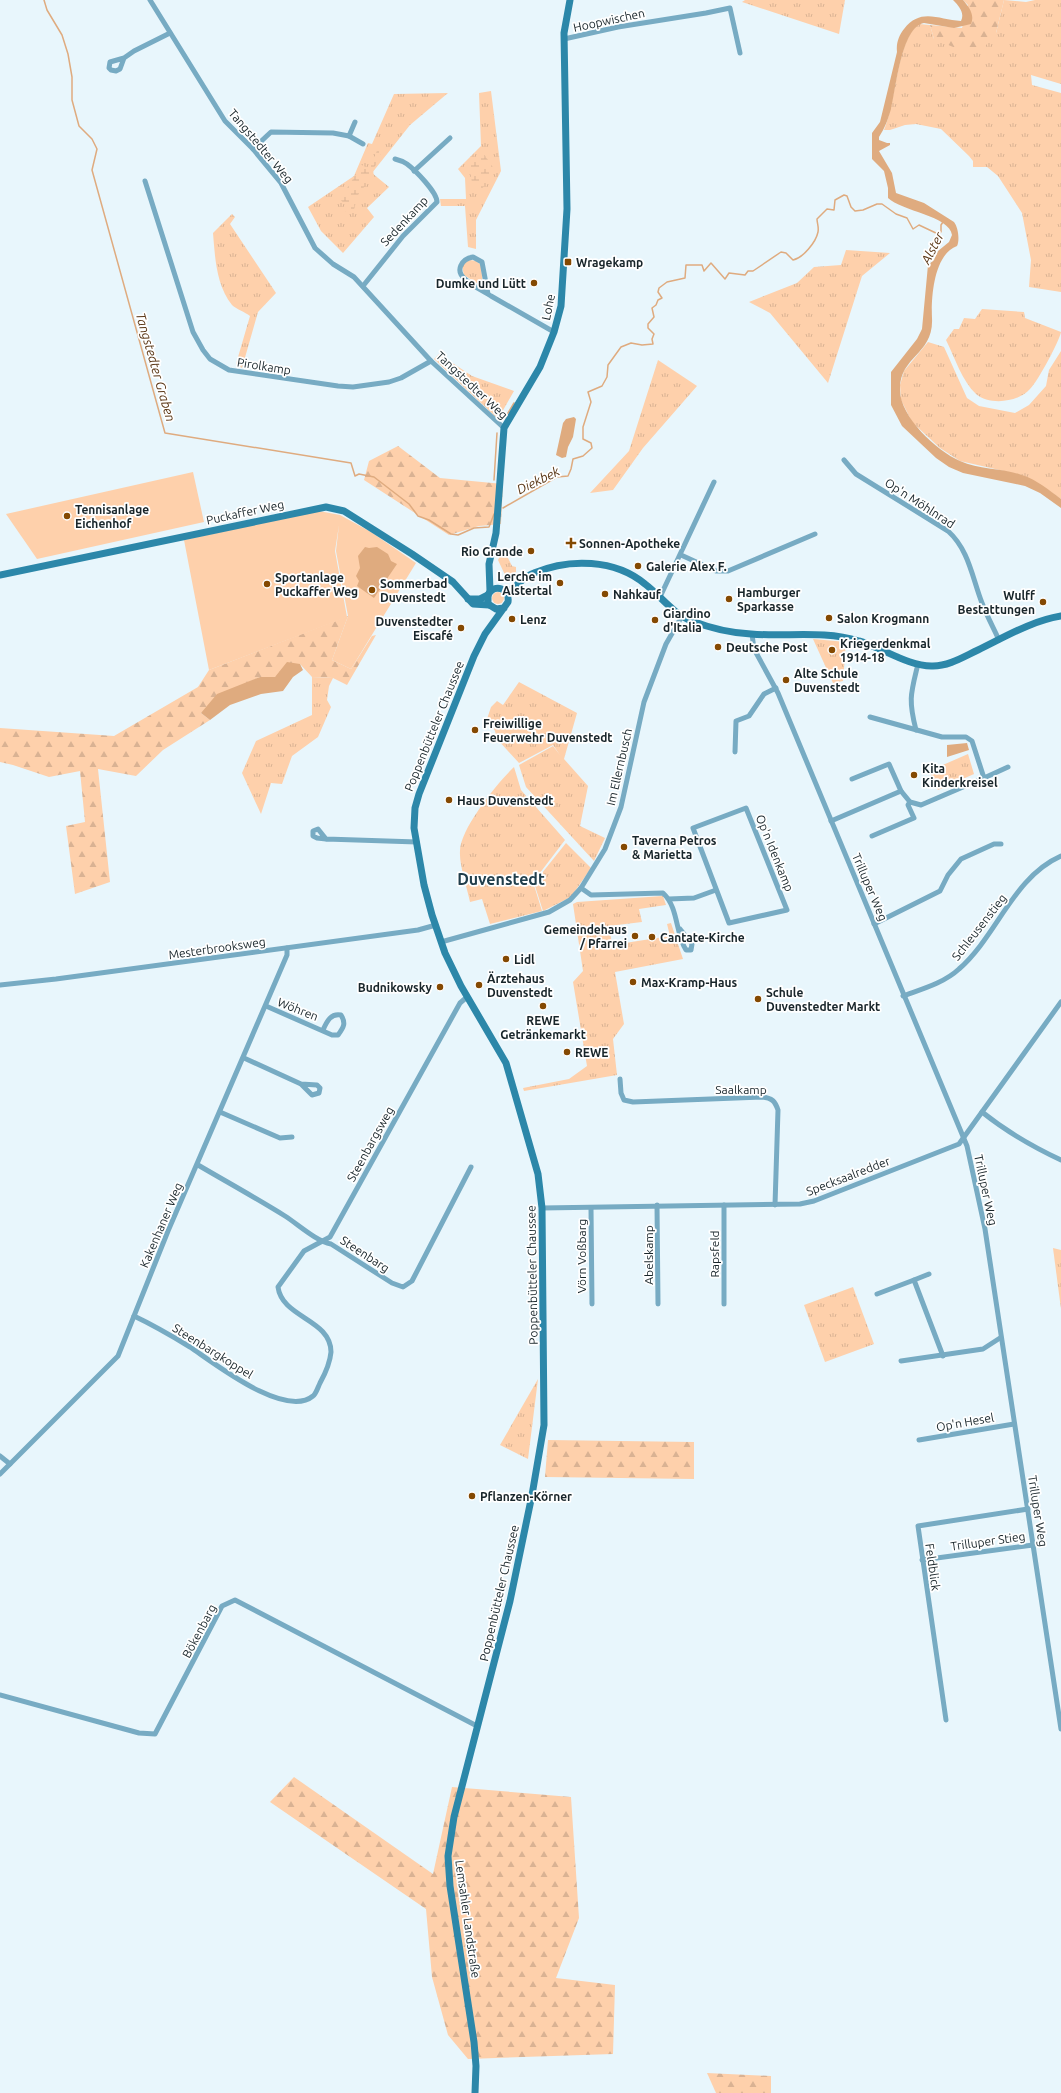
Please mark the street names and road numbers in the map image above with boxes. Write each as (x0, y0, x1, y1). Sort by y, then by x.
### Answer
street label: Hoopwischen (572, 6, 646, 34)
street label: Tangstedter Weg (226, 106, 296, 186)
street label: Sedenkamp (378, 194, 430, 248)
street label: Lohe (539, 293, 557, 321)
street label: Tangstedter Weg (434, 349, 510, 421)
street label: Pirolkamp (236, 355, 292, 377)
street label: Op'n Möhlnrad (883, 476, 957, 530)
street label: Puckaffer Weg (205, 497, 285, 527)
street label: Poppenbütteler Chaussee (402, 659, 466, 793)
street label: Im Ellernbusch (604, 727, 634, 807)
street label: Op'n Idenkamp (754, 813, 796, 893)
street label: Trilluper Weg (850, 851, 890, 923)
street label: Schleusenstieg (949, 891, 1009, 963)
street label: Mesterbrooksweg (168, 935, 266, 961)
street label: Wöhren (276, 995, 320, 1023)
street label: Saalkamp (715, 1083, 767, 1096)
street label: Steenbargsweg (344, 1104, 396, 1184)
street label: Trilluper Weg (972, 1153, 1000, 1227)
street label: Specksaalredder (804, 1154, 892, 1198)
street label: Kakenhaner Weg (137, 1181, 185, 1269)
street label: Poppenbütteler Chaussee (524, 1205, 540, 1345)
street label: Vörn Voßbarg (575, 1219, 588, 1293)
street label: Abelskamp (642, 1225, 655, 1285)
street label: Rapsfeld (708, 1230, 721, 1278)
street label: Steenbarg (338, 1233, 392, 1275)
street label: Steenbargkoppel (170, 1321, 256, 1381)
street label: Op'n Hesel (935, 1411, 995, 1433)
street label: Trilluper Weg (1026, 1474, 1050, 1548)
street label: Poppenbütteler Chaussee (477, 1524, 521, 1662)
street label: Trilluper Stieg (950, 1529, 1026, 1553)
street label: Feldblick (923, 1542, 943, 1592)
street label: Bökenbarg (180, 1602, 218, 1660)
street label: Lemsahler Landstraße (453, 1859, 483, 1979)

